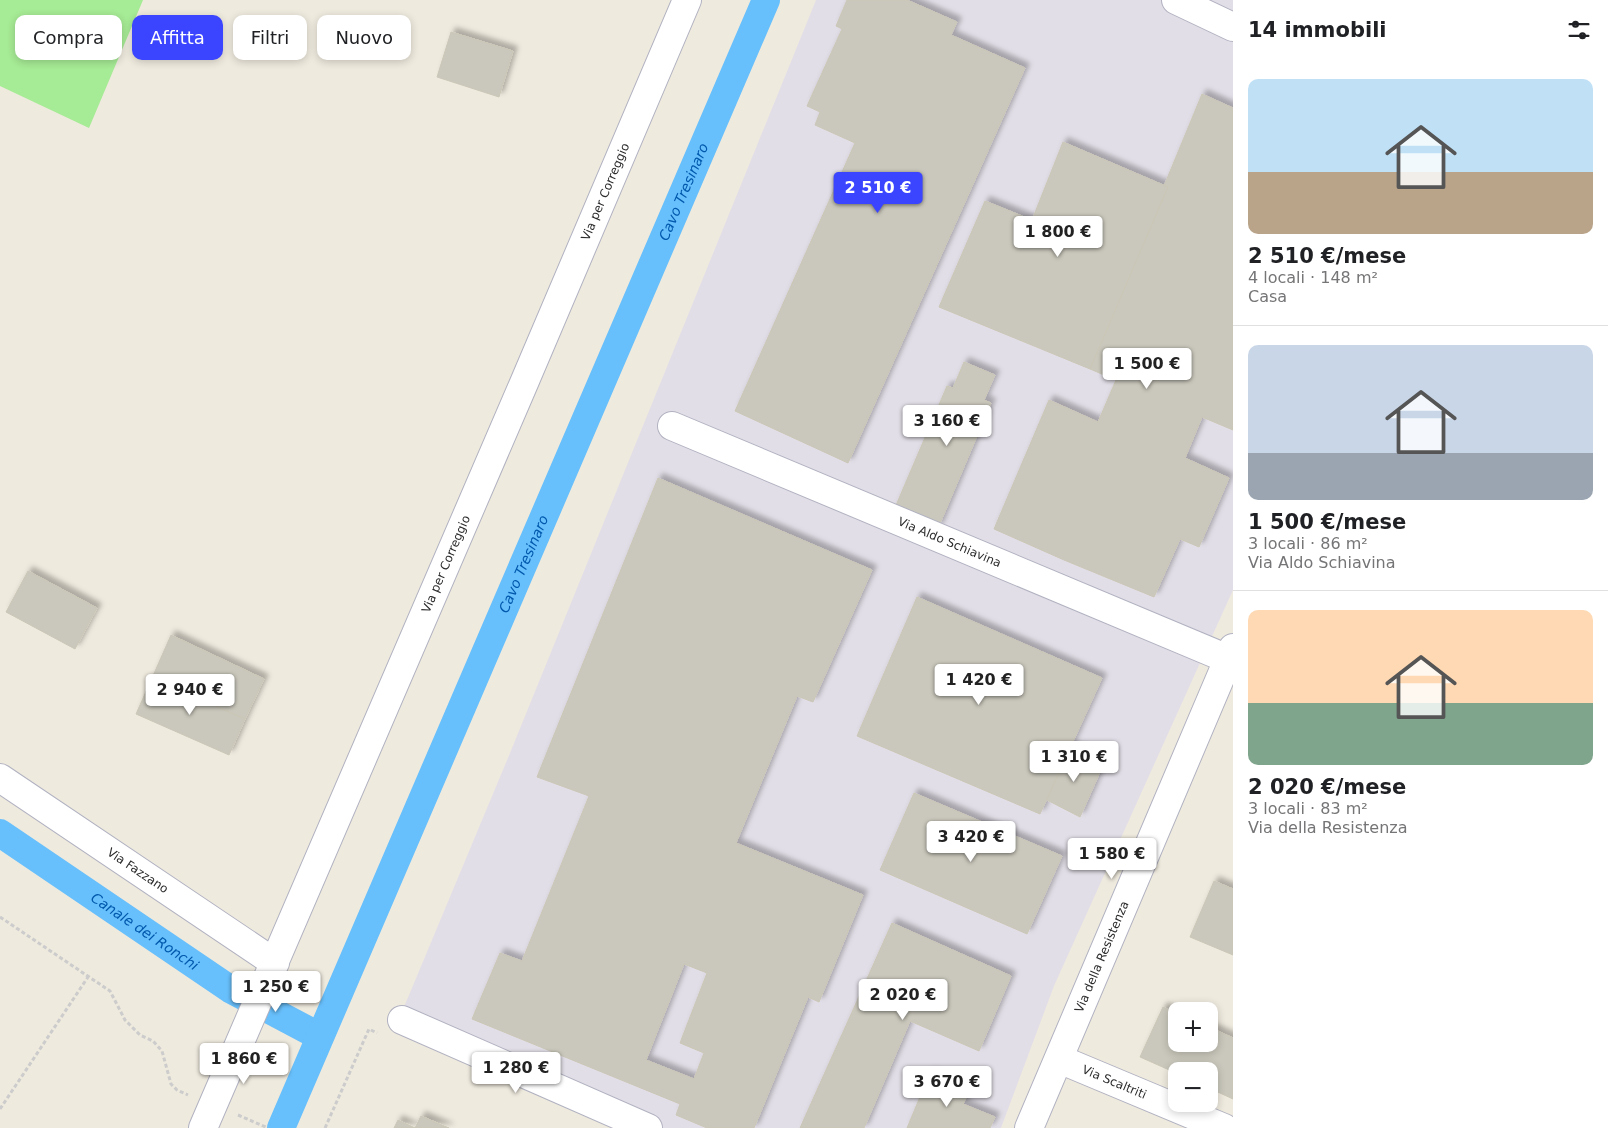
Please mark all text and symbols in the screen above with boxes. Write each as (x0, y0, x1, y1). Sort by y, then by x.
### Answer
chip: Compra (15, 15, 122, 60)
chip: Affitta (132, 15, 223, 60)
chip: Filtri (233, 15, 307, 60)
chip: Nuovo (317, 15, 411, 60)
icon: filters (1565, 16, 1593, 44)
text: 14 immobili (1248, 18, 1387, 42)
icon: home (1376, 112, 1466, 202)
street label: Via per Correggio (578, 141, 632, 243)
water label: Cavo Tresinaro (656, 141, 712, 243)
pin: 2 510 € (832, 172, 924, 214)
text: 2 510 € (845, 178, 911, 197)
pin: 1 800 € (1012, 216, 1104, 258)
text: 1 800 € (1025, 222, 1091, 241)
text: 2 510 €/mese (1248, 244, 1406, 268)
text: 4 locali · 148 m² (1248, 268, 1378, 287)
text: Casa (1248, 287, 1287, 306)
pin: 1 500 € (1101, 348, 1193, 390)
text: 1 500 € (1114, 354, 1180, 373)
icon: home (1376, 377, 1466, 467)
pin: 3 160 € (901, 404, 993, 447)
text: 3 160 € (914, 411, 980, 430)
text: 1 500 €/mese (1248, 510, 1406, 534)
street label: Via per Correggio (419, 513, 473, 615)
water label: Cavo Tresinaro (496, 513, 552, 615)
street label: Via Aldo Schiavina (896, 514, 1003, 570)
text: 3 locali · 86 m² (1248, 534, 1368, 553)
text: Via Aldo Schiavina (1248, 553, 1396, 572)
icon: home (1376, 642, 1466, 732)
pin: 1 420 € (933, 664, 1025, 706)
text: 1 420 € (946, 670, 1012, 689)
pin: 2 940 € (144, 674, 236, 716)
text: 2 940 € (157, 680, 223, 699)
pin: 1 310 € (1028, 740, 1120, 783)
text: 1 310 € (1041, 747, 1107, 766)
text: 2 020 €/mese (1248, 775, 1406, 799)
text: 3 locali · 83 m² (1248, 799, 1368, 818)
text: Via della Resistenza (1248, 818, 1408, 837)
pin: 3 420 € (925, 820, 1017, 863)
text: 3 420 € (938, 827, 1004, 846)
pin: 1 580 € (1066, 838, 1158, 880)
text: 1 580 € (1079, 844, 1145, 863)
street label: Via Fazzano (105, 845, 171, 896)
water label: Canale dei Ronchi (88, 889, 202, 973)
street label: Via della Resistenza (1072, 899, 1132, 1015)
pin: 1 250 € (230, 970, 322, 1013)
text: 1 250 € (243, 977, 309, 996)
pin: 2 020 € (857, 978, 949, 1021)
text: 2 020 € (870, 985, 936, 1004)
map controls (1168, 1002, 1218, 1112)
button: + (1168, 1002, 1218, 1052)
pin: 1 860 € (198, 1042, 290, 1085)
text: 1 860 € (211, 1049, 277, 1068)
pin: 1 280 € (470, 1052, 562, 1094)
text: 1 280 € (483, 1058, 549, 1077)
street label: Via Scaltriti (1080, 1062, 1149, 1102)
button: − (1168, 1062, 1218, 1112)
pin: 3 670 € (901, 1066, 993, 1108)
text: 3 670 € (914, 1072, 980, 1091)

